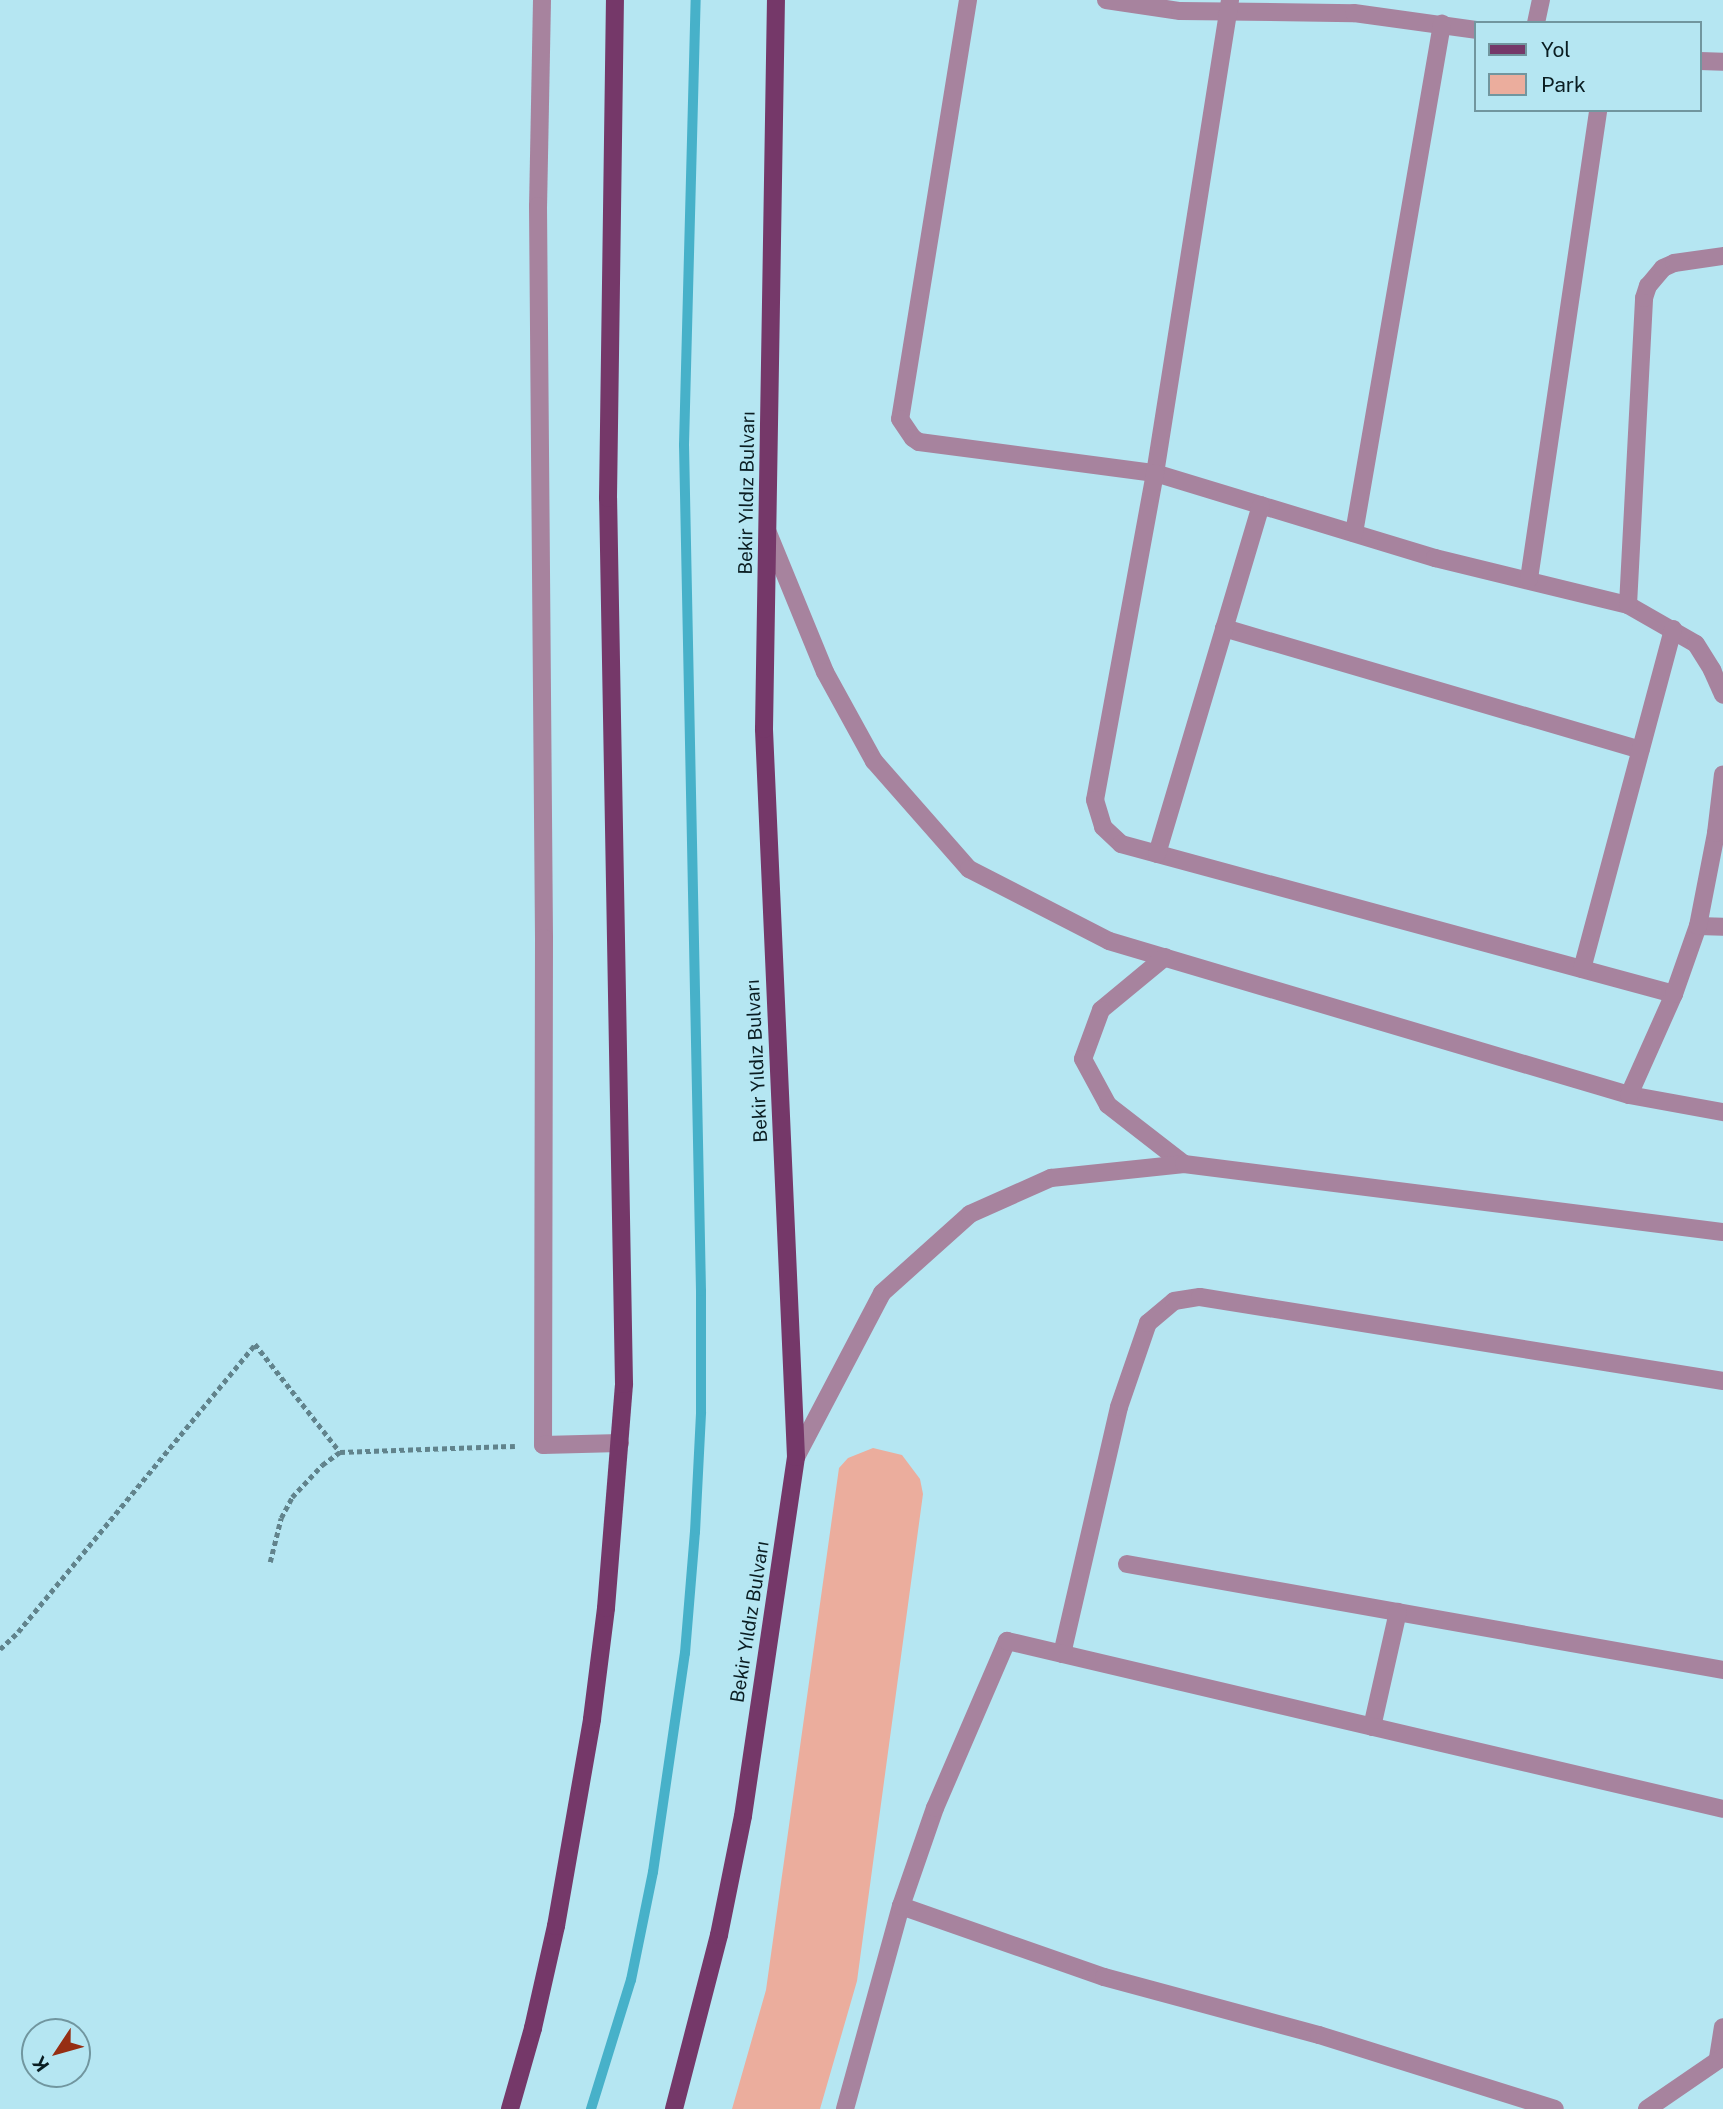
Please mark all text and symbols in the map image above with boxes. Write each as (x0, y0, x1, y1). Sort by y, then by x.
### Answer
legend (1474, 21, 1702, 112)
text: Yol (1541, 37, 1571, 62)
text: Park (1541, 72, 1586, 97)
street label: Bekir Yıldız Bulvarı (734, 411, 760, 575)
street label: Bekir Yıldız Bulvarı (741, 979, 773, 1143)
street label: Bekir Yıldız Bulvarı (726, 1540, 774, 1704)
north arrow (21, 2018, 91, 2088)
text: K (28, 2052, 54, 2076)

